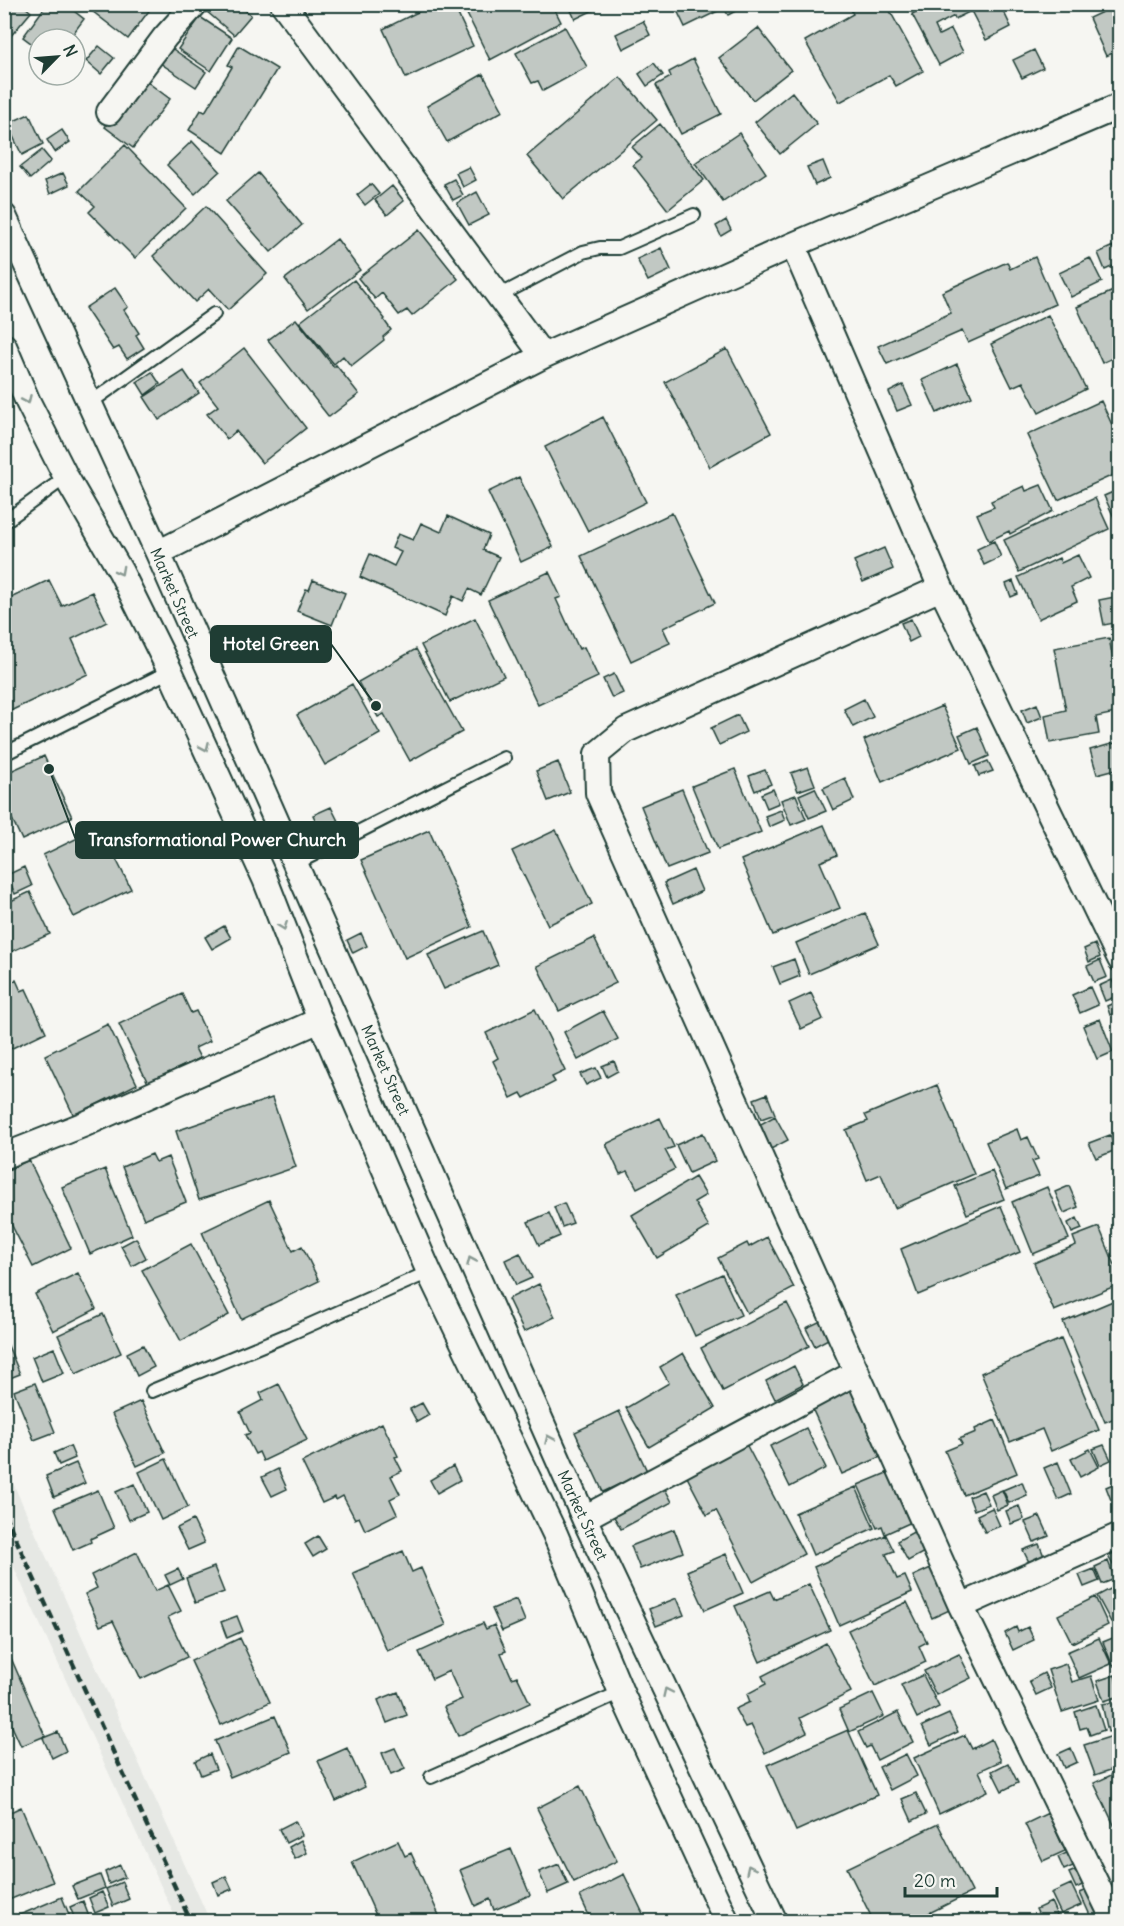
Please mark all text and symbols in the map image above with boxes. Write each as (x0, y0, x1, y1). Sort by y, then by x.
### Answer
north arrow (27, 27, 87, 87)
text: N (59, 41, 82, 60)
one-way arrow (20, 394, 32, 405)
street label: Market Street (146, 545, 204, 642)
one-way arrow (113, 565, 124, 576)
callout: Hotel Green (211, 626, 331, 662)
text: Hotel Green (223, 632, 320, 655)
one-way arrow (197, 740, 209, 751)
callout: Transformational Power Church (76, 822, 358, 858)
text: Transformational Power Church (88, 828, 347, 851)
one-way arrow (276, 919, 288, 930)
street label: Market Street (357, 1022, 415, 1119)
one-way arrow (466, 1256, 478, 1267)
one-way arrow (545, 1435, 557, 1446)
street label: Market Street (553, 1467, 613, 1564)
one-way arrow (662, 1688, 674, 1699)
scale bar (905, 1860, 996, 1898)
one-way arrow (746, 1864, 758, 1875)
text: 20 m (914, 1869, 956, 1892)

